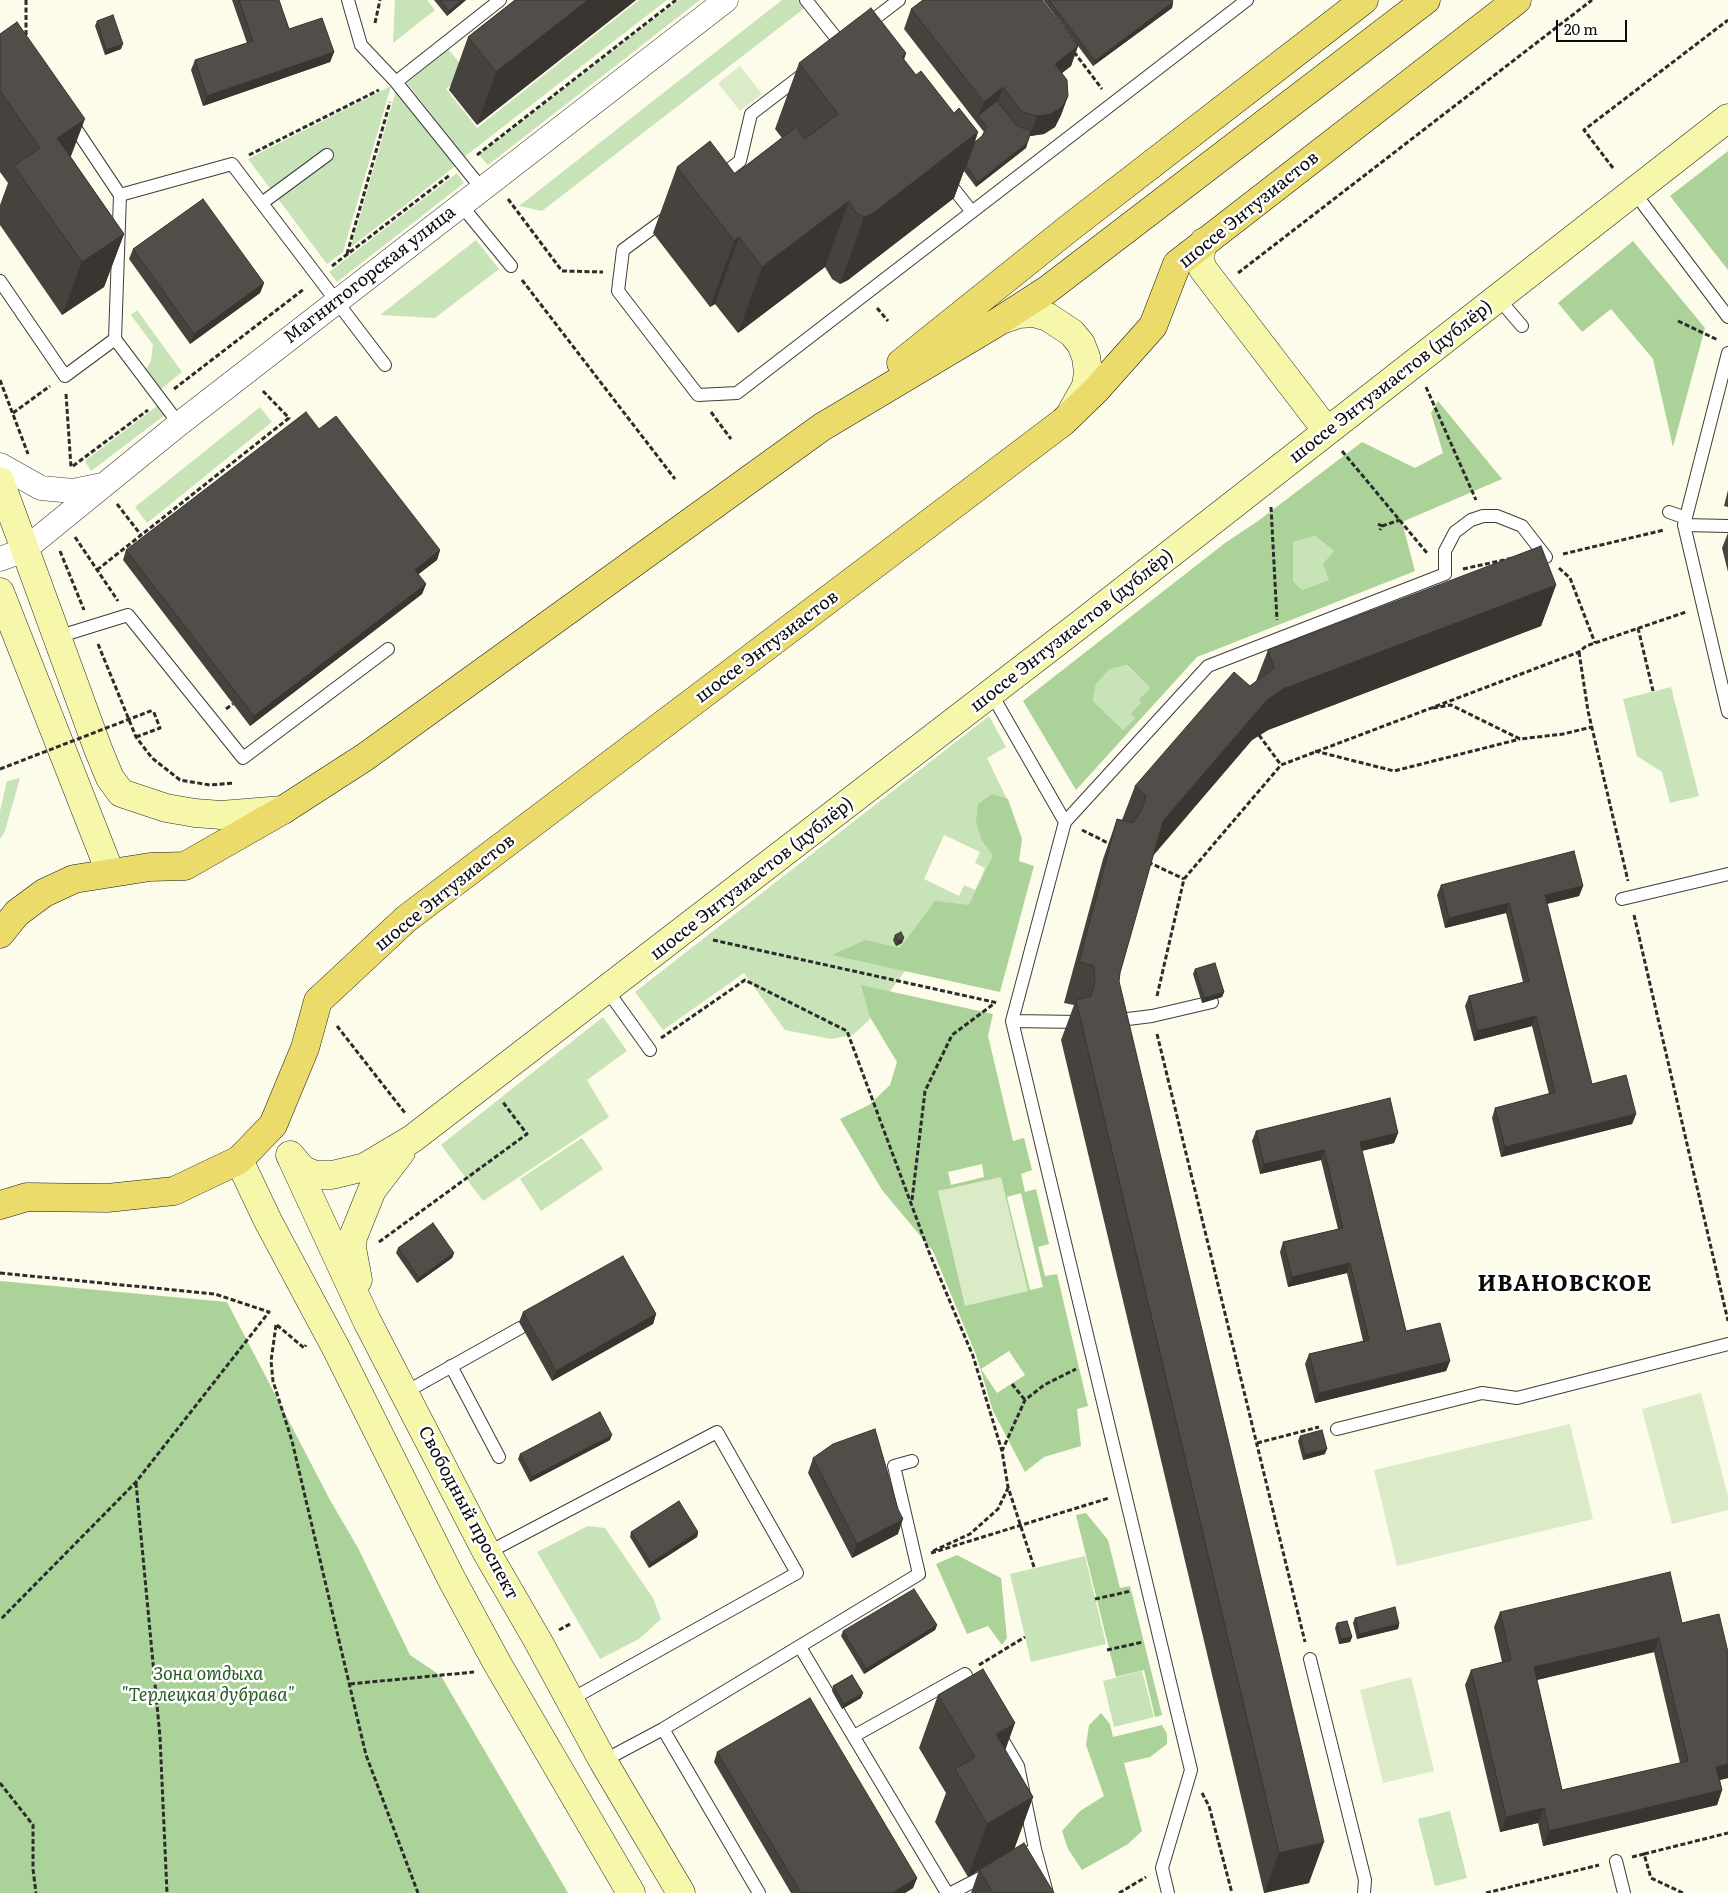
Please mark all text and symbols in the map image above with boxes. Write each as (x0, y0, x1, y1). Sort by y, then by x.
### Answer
scale bar (1558, 10, 1629, 42)
text: 20 m (1564, 17, 1598, 40)
street label: шоссе Энтузиастов (1175, 147, 1323, 273)
street label: Магнитогорская улица (280, 201, 460, 349)
street label: шоссе Энтузиастов (дублёр) (1285, 296, 1497, 468)
street label: шоссе Энтузиастов (дублёр) (966, 545, 1178, 717)
street label: шоссе Энтузиастов (691, 586, 843, 708)
street label: шоссе Энтузиастов (дублёр) (646, 793, 858, 965)
street label: шоссе Энтузиастов (371, 830, 519, 956)
district label: ИВАНОВСКОЕ (1476, 1272, 1654, 1298)
street label: Свободный проспект (413, 1423, 523, 1603)
park label: Зона отдыха "Терлецкая дубрава" (121, 1664, 295, 1706)

